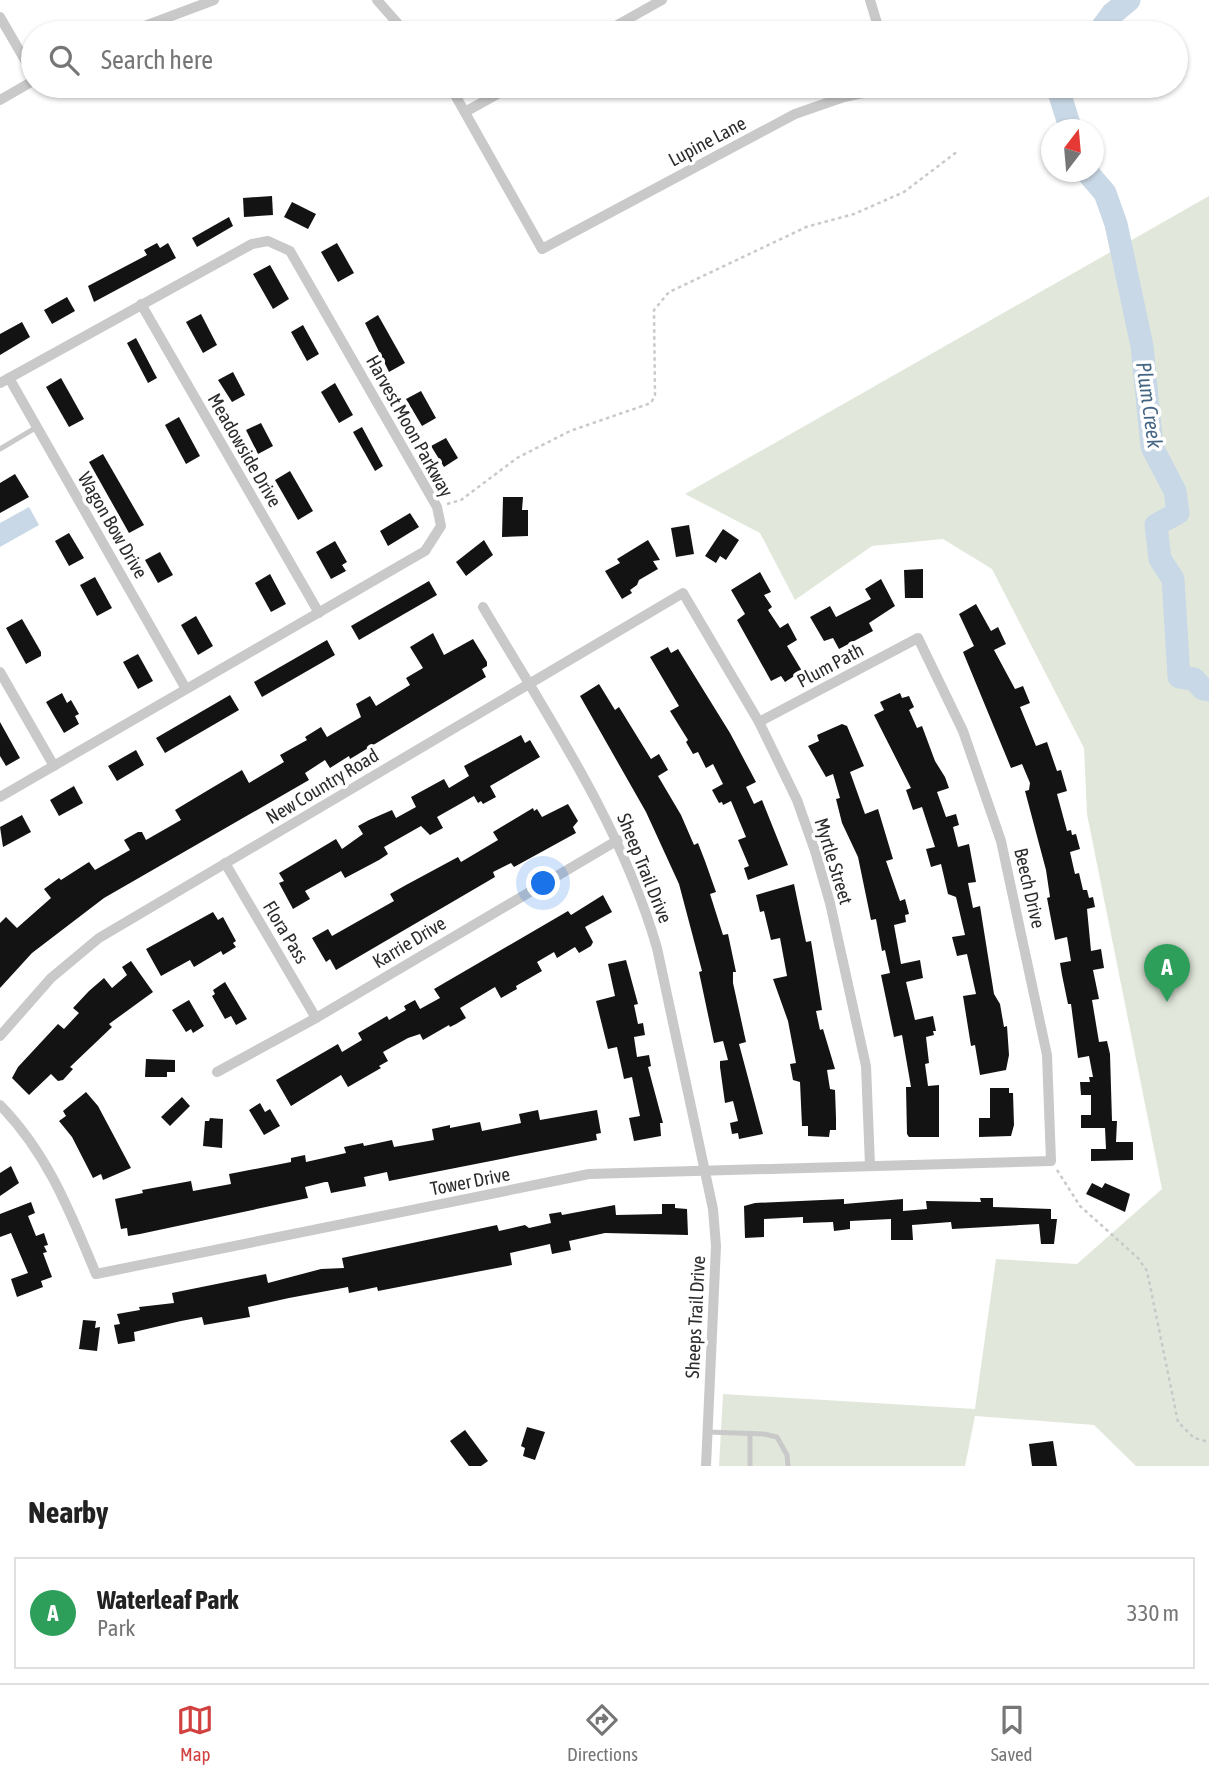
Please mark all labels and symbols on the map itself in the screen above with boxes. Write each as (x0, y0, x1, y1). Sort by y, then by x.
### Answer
street label: Lupine Lane (665, 111, 749, 171)
north arrow (1041, 119, 1104, 182)
street label: Harvest Moon Parkway (362, 351, 458, 501)
water label: Plum Creek (1132, 360, 1168, 450)
street label: Meadowside Drive (204, 389, 286, 511)
street label: Wagon Bow Drive (74, 468, 152, 582)
street label: Plum Path (793, 638, 867, 692)
street label: New Country Road (262, 744, 382, 828)
street label: Sheep Trail Drive (613, 810, 677, 926)
street label: Myrtle Street (810, 815, 858, 907)
street label: Beech Drive (1010, 846, 1050, 930)
your location (526, 866, 560, 900)
street label: Flora Pass (259, 897, 313, 968)
street label: Karrie Drive (368, 912, 450, 972)
pin: A (1144, 944, 1190, 1002)
street label: Tower Drive (428, 1162, 512, 1200)
street label: Sheeps Trail Drive (681, 1255, 709, 1379)

